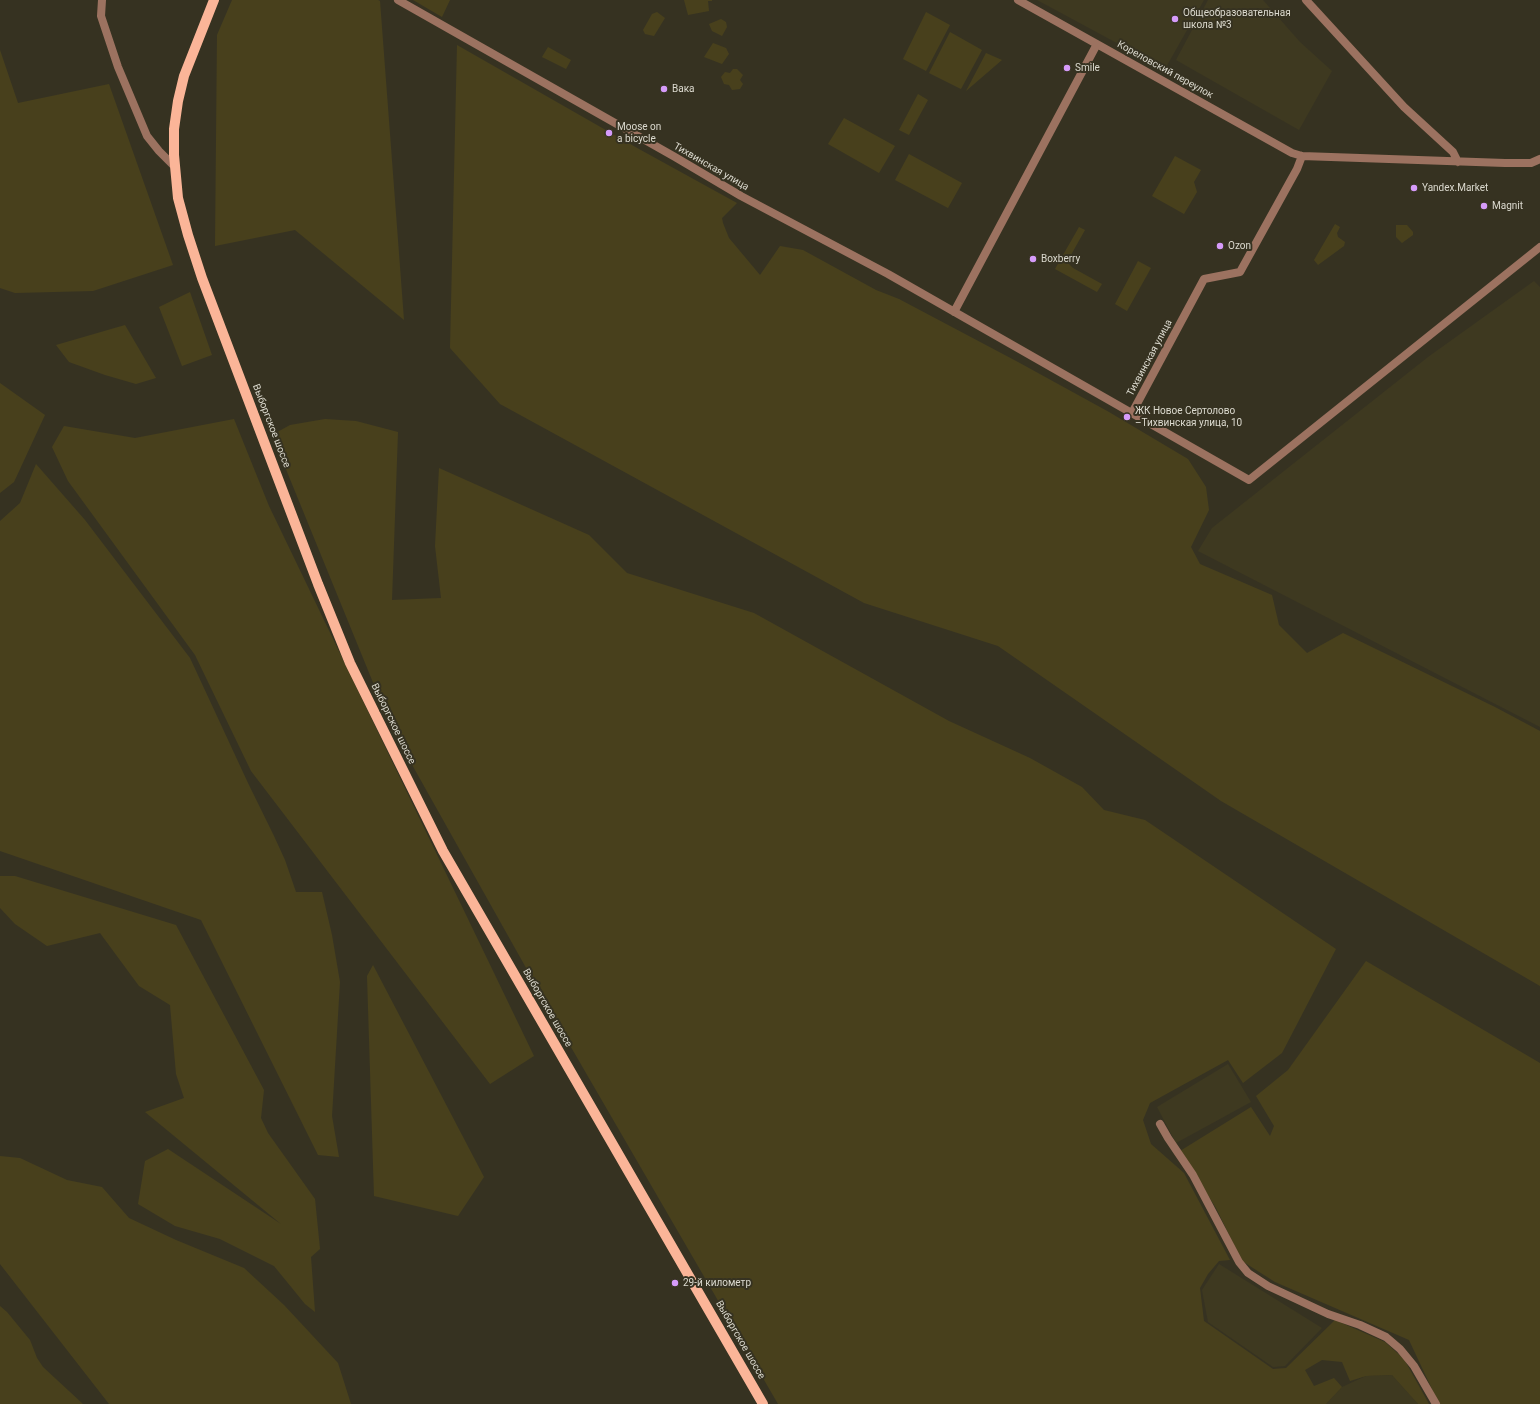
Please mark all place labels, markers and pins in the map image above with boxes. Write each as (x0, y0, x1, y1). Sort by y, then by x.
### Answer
place label: Общеобразовательная школа №3 (1183, 7, 1291, 30)
marker: Общеобразовательная школа №3 (1170, 14, 1180, 24)
place label: Smile (1075, 62, 1100, 74)
marker: Smile (1062, 63, 1072, 73)
place label: Вака (672, 83, 695, 95)
marker: Вака (659, 84, 669, 94)
place label: Moose on a bicycle (617, 121, 661, 144)
marker: Moose on a bicycle (604, 128, 614, 138)
place label: Yandex.Market (1422, 182, 1488, 194)
marker: Yandex.Market (1409, 183, 1419, 193)
place label: Magnit (1492, 200, 1523, 212)
marker: Magnit (1479, 201, 1489, 211)
place label: Ozon (1228, 240, 1251, 252)
marker: Ozon (1215, 241, 1225, 251)
place label: Boxberry (1041, 253, 1080, 265)
marker: Boxberry (1028, 254, 1038, 264)
place label: ЖК Новое Сертолово –Тихвинская улица, 10 (1135, 405, 1242, 428)
marker: ЖК Новое Сертолово –Тихвинская улица, 10 (1122, 412, 1132, 422)
place label: 29-й километр (683, 1277, 751, 1289)
marker: 29-й километр (670, 1278, 680, 1288)

